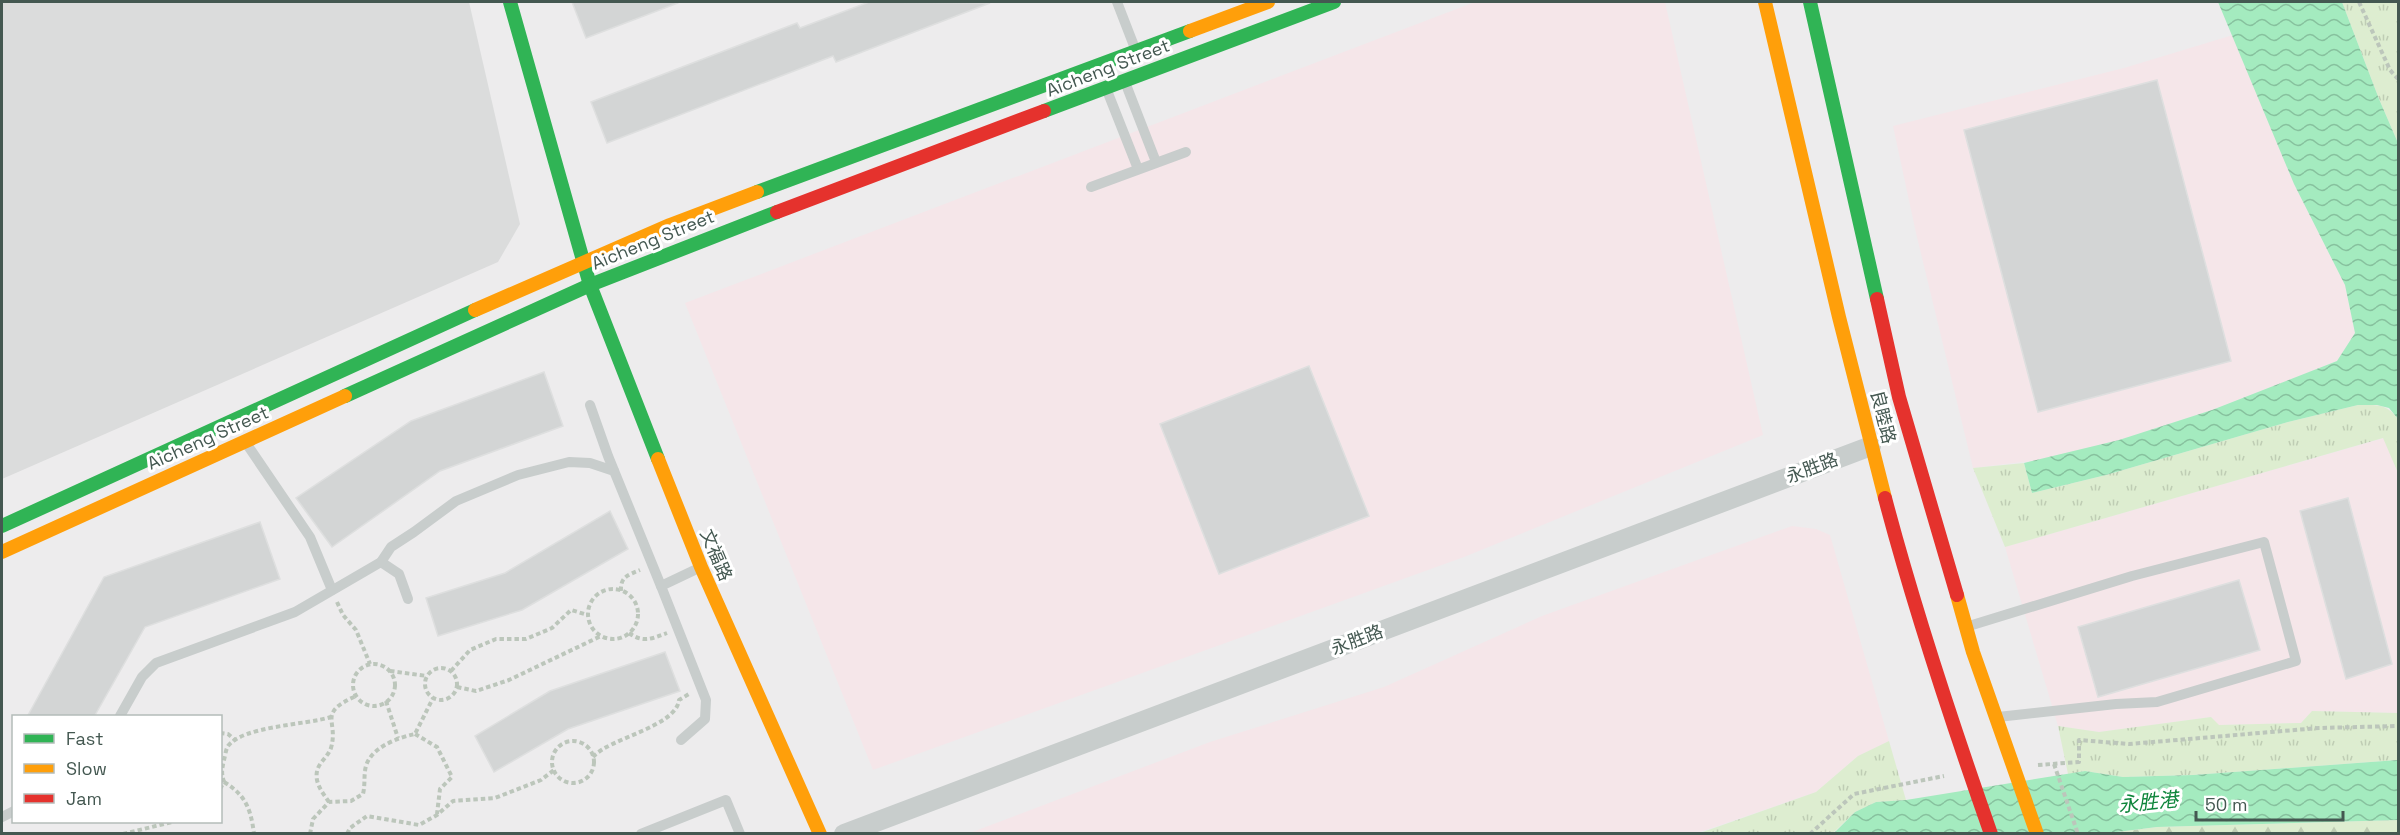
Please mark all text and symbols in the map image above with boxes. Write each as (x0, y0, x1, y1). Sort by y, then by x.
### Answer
street label: Aicheng Street (1043, 33, 1173, 102)
street label: Aicheng Street (588, 204, 718, 275)
street label: 良睦路 (1866, 388, 1901, 446)
street label: Aicheng Street (144, 401, 272, 475)
street label: 永胜路 (1782, 447, 1841, 488)
street label: 文福路 (695, 525, 738, 584)
street label: 永胜路 (1327, 619, 1386, 660)
legend (12, 715, 222, 823)
text: Fast (66, 727, 103, 750)
text: Slow (66, 757, 107, 780)
scale bar (2196, 784, 2343, 822)
water label: 永胜港 (2117, 786, 2182, 818)
text: Jam (66, 787, 102, 810)
text: 50 m (2205, 793, 2247, 816)

